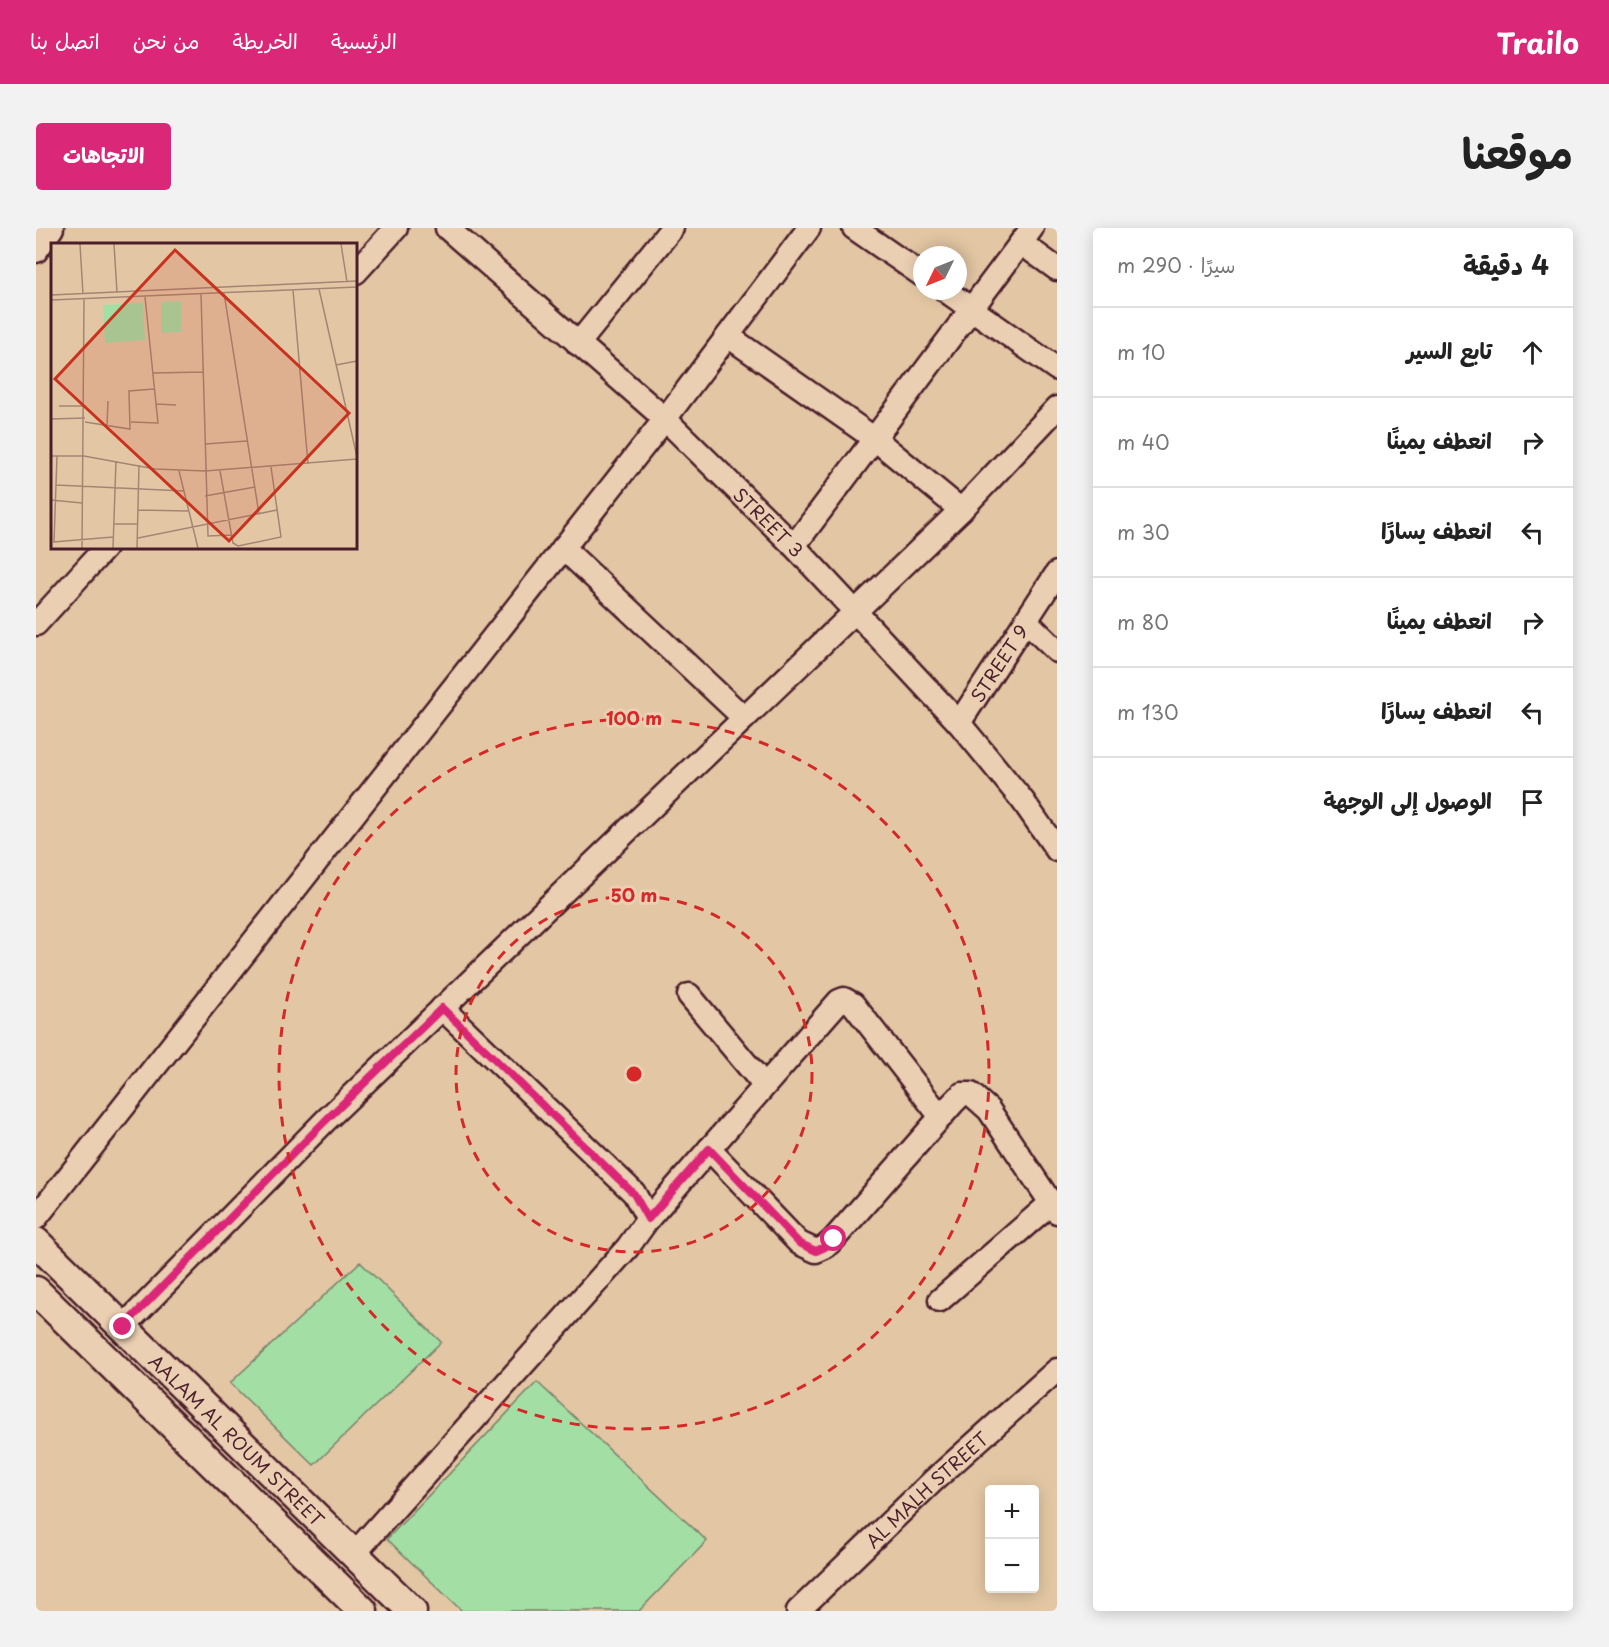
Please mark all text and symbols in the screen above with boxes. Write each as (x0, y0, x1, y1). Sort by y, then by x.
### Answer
text: Trailo (1496, 21, 1579, 64)
text: اتصل بنا (30, 24, 100, 56)
text: من نحن (133, 24, 199, 56)
text: الخريطة (232, 24, 298, 56)
text: الرئيسية (331, 24, 397, 56)
text: موقعنا (1462, 120, 1573, 183)
button: الاتجاهات (36, 123, 171, 190)
inset map (51, 243, 357, 549)
text: 4 دقيقة (1463, 245, 1549, 284)
north arrow (913, 246, 967, 300)
text: سيرًا · 290 m (1117, 250, 1235, 280)
text: تابع السير (1407, 333, 1492, 366)
icon: ahead (1516, 336, 1549, 369)
text: 10 m (1117, 337, 1165, 367)
text: انعطف يمينًا (1387, 423, 1492, 456)
icon: right (1516, 426, 1549, 459)
text: 40 m (1117, 427, 1170, 457)
street label: STREET 3 (728, 481, 811, 562)
text: انعطف يسارًا (1381, 513, 1492, 546)
icon: left (1516, 516, 1549, 549)
text: 30 m (1117, 517, 1170, 547)
text: انعطف يمينًا (1387, 603, 1492, 636)
icon: right (1516, 606, 1549, 639)
text: 80 m (1117, 607, 1169, 637)
street label: STREET 9 (963, 618, 1034, 707)
text: انعطف يسارًا (1381, 693, 1492, 726)
icon: left (1516, 696, 1549, 729)
text: 130 m (1117, 697, 1179, 727)
text: 100 m (606, 704, 662, 731)
text: الوصول إلى الوجهة (1323, 783, 1492, 816)
icon: arrive (1516, 786, 1549, 819)
text: 50 m (611, 881, 657, 908)
centre of rings (624, 1064, 644, 1084)
route start (820, 1225, 846, 1251)
route end (109, 1313, 135, 1339)
street label: AALAM AL ROUM STREET (144, 1347, 332, 1532)
street label: AL MALH STREET (859, 1424, 994, 1553)
map controls (985, 1485, 1039, 1593)
button: + (985, 1485, 1039, 1539)
button: − (985, 1539, 1039, 1593)

